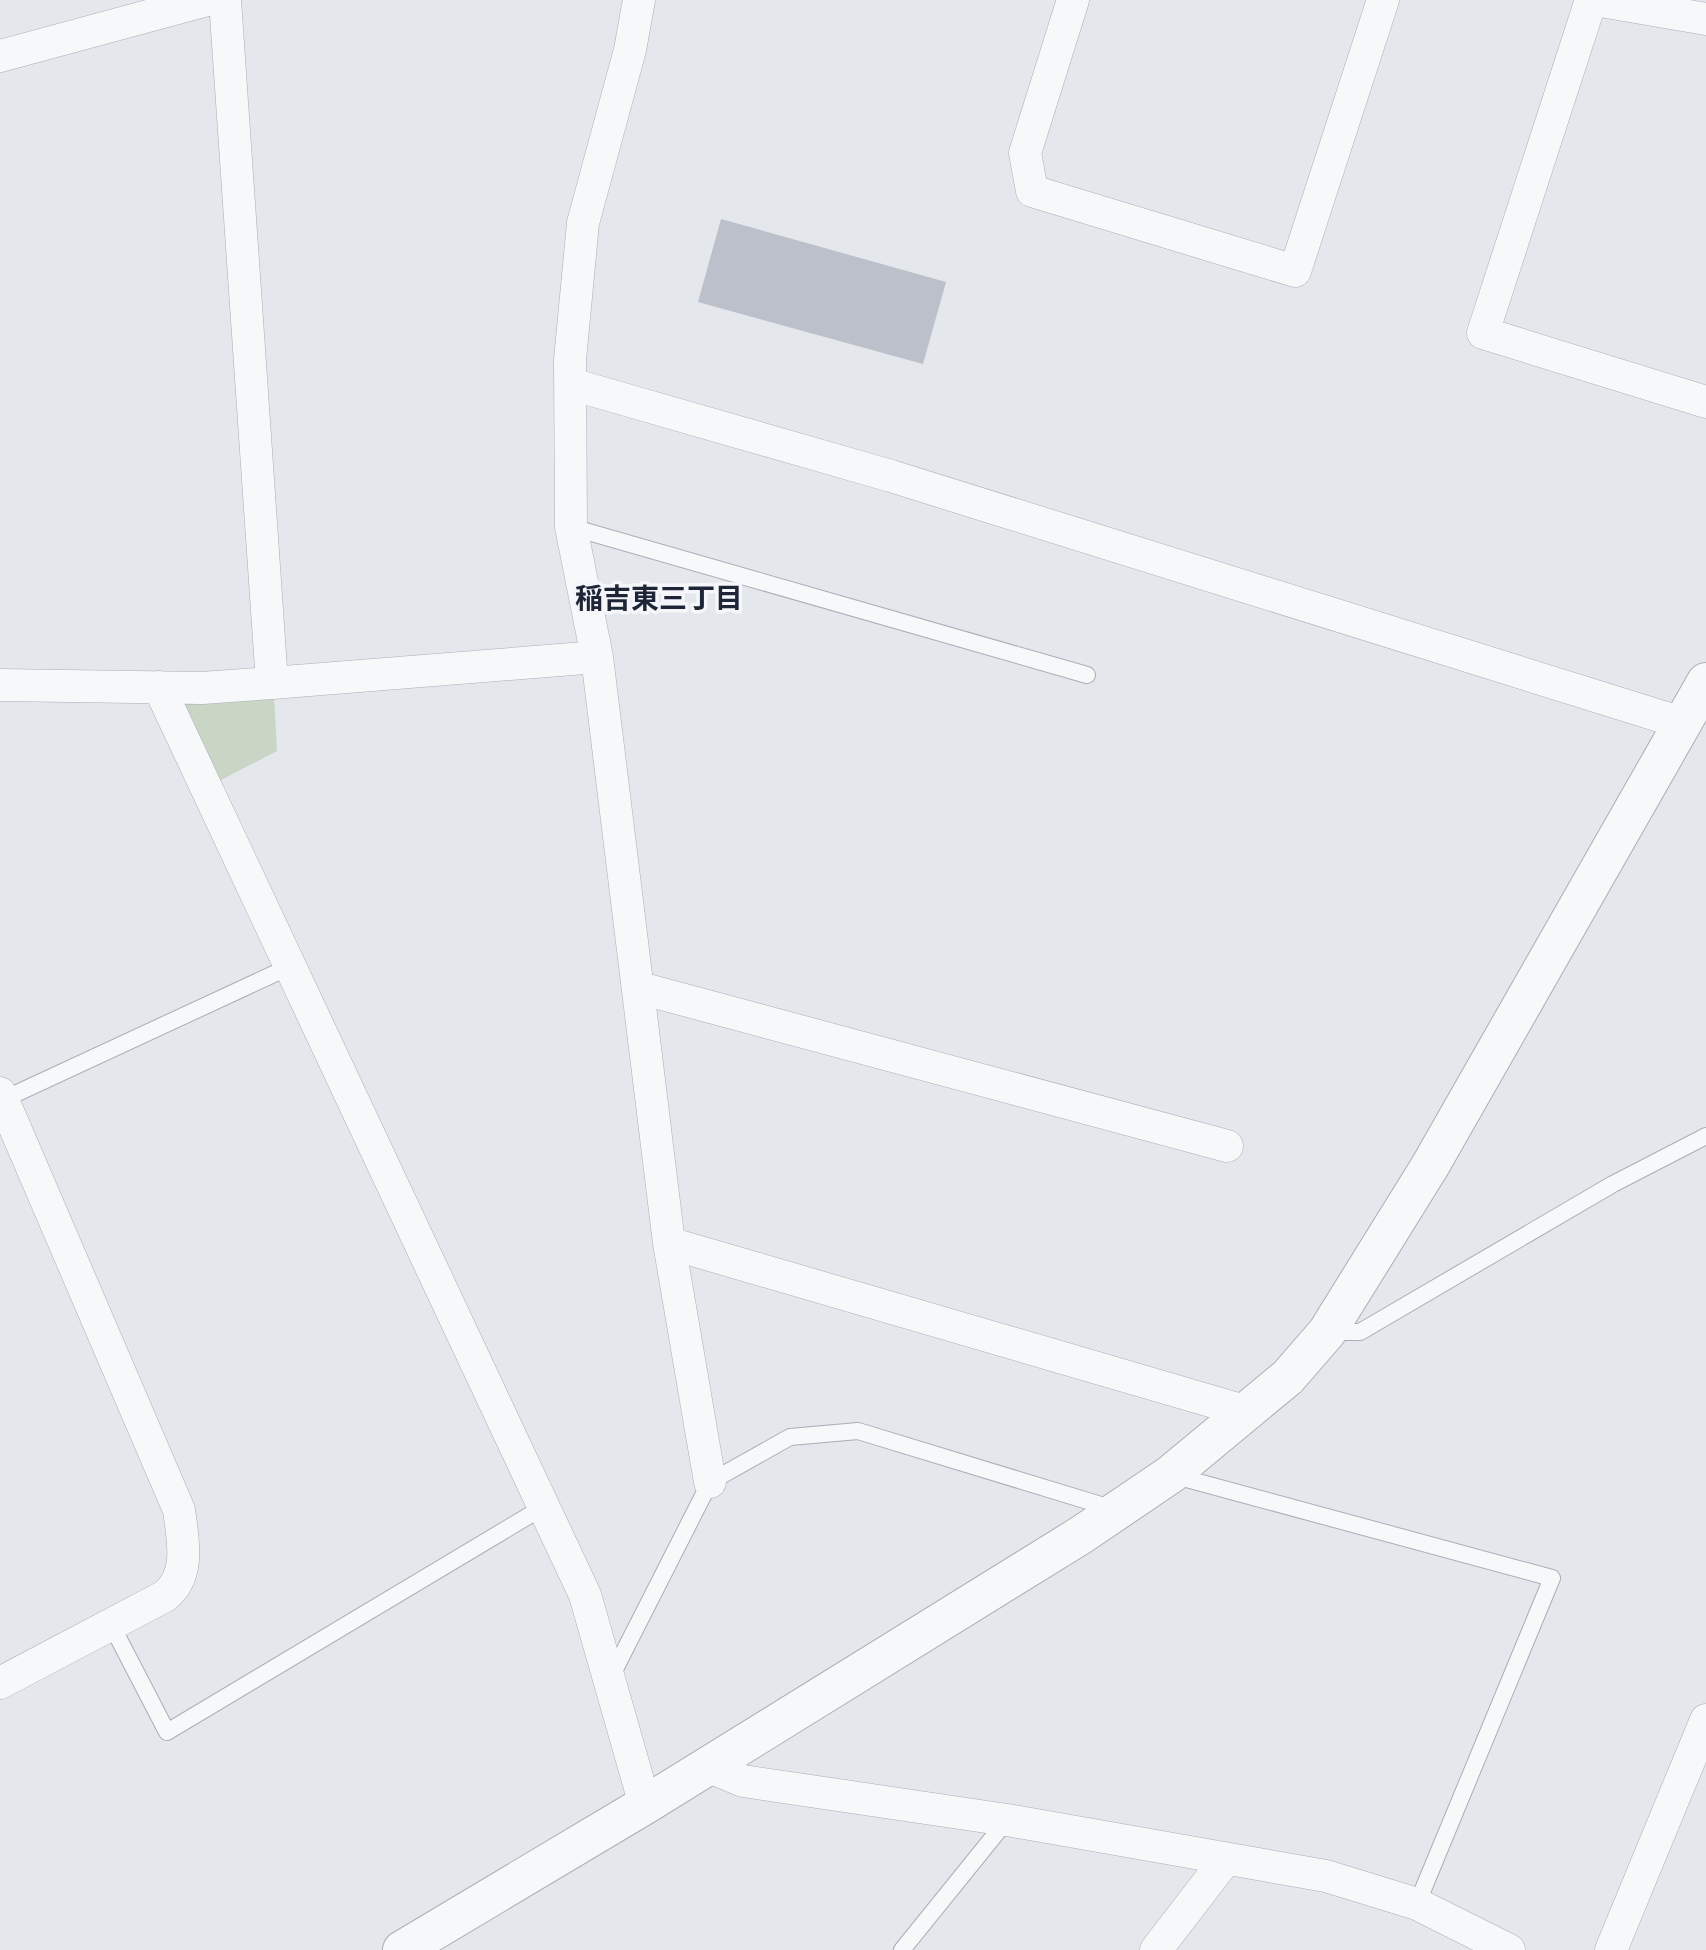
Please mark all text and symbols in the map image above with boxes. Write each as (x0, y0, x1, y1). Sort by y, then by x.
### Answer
district label: 稲吉東三丁目 (575, 582, 743, 615)

